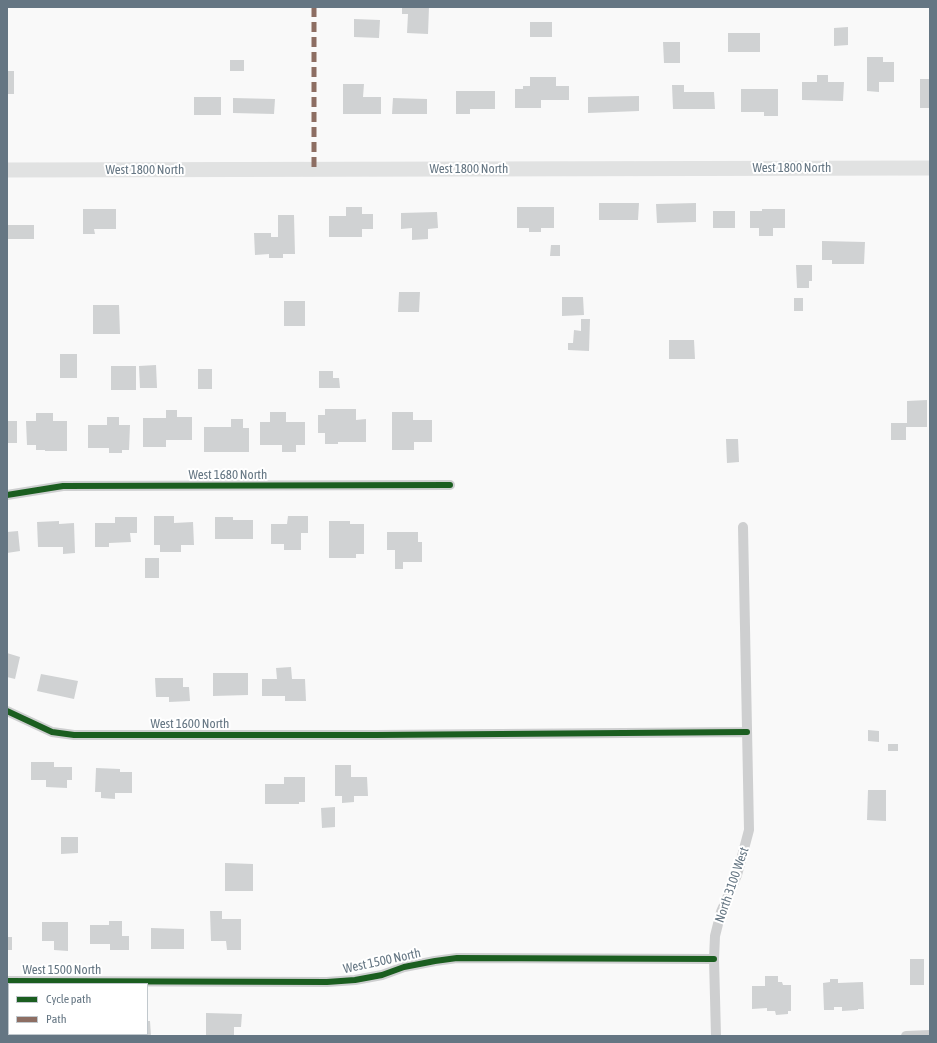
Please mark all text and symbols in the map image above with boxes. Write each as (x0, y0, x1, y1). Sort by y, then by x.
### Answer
street label: West 1800 North (753, 160, 831, 176)
street label: West 1800 North (430, 161, 508, 177)
street label: West 1800 North (106, 162, 184, 178)
street label: West 1680 North (189, 467, 267, 483)
street label: West 1600 North (151, 716, 229, 732)
street label: North 3100 West (712, 845, 752, 925)
street label: West 1500 North (342, 945, 422, 977)
street label: West 1500 North (23, 962, 101, 978)
legend (8, 983, 148, 1035)
text: Cycle path (46, 992, 91, 1006)
text: Path (46, 1012, 67, 1026)

